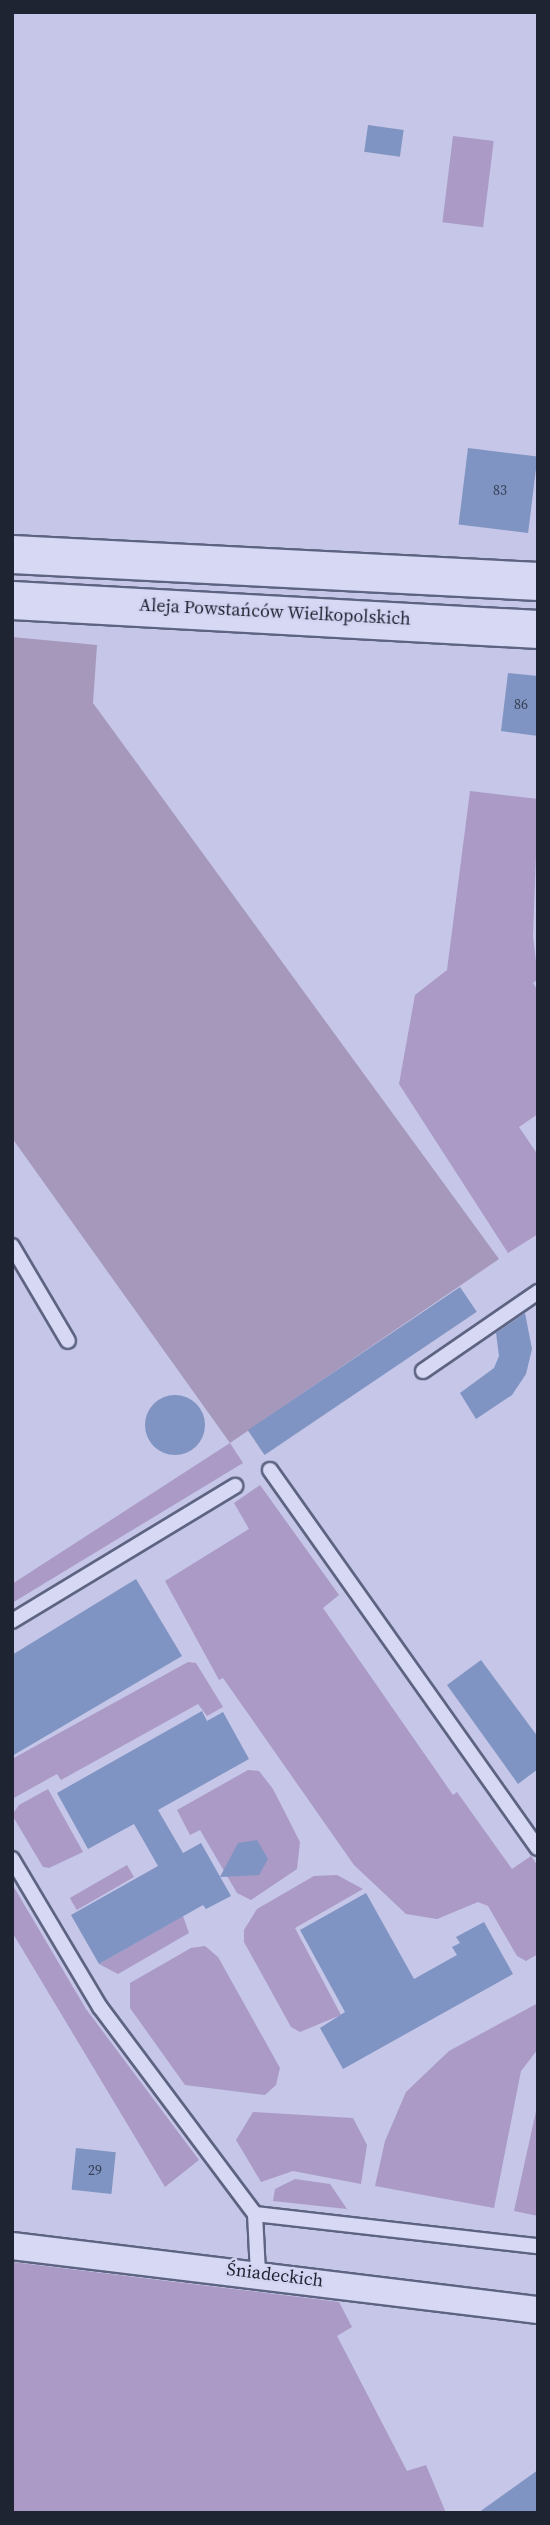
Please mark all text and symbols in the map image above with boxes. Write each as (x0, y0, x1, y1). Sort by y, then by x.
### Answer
house number: 83 (493, 482, 507, 498)
street label: Aleja Powstańców Wielkopolskich (138, 594, 412, 630)
house number: 86 (514, 696, 528, 712)
house number: 29 (88, 2162, 102, 2178)
street label: Śniadeckich (225, 2258, 325, 2292)

